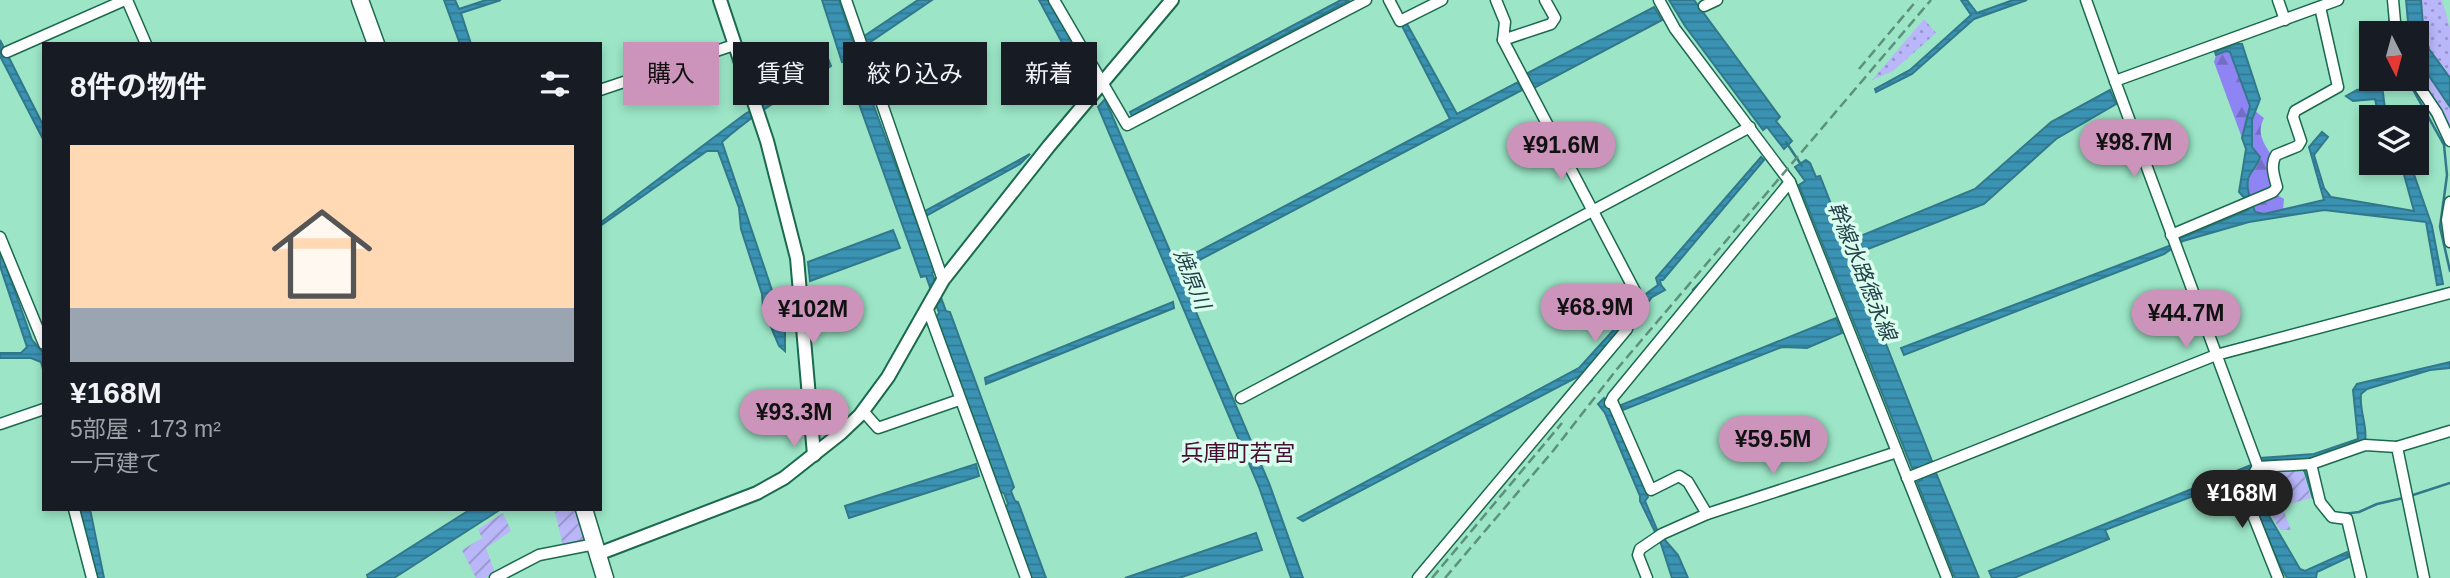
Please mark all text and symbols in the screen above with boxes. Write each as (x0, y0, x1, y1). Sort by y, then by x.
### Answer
north arrow (2359, 21, 2429, 91)
map controls (2359, 21, 2429, 175)
chip: 購入 (623, 42, 719, 105)
chip: 賃貸 (733, 42, 829, 105)
chip: 絞り込み (843, 42, 987, 105)
chip: 新着 (1001, 42, 1097, 105)
icon: filters (536, 65, 574, 103)
text: 8件の物件 (70, 70, 207, 103)
button: layers (2359, 105, 2429, 175)
pin: ¥98.7M (2077, 120, 2191, 179)
pin: ¥91.6M (1504, 122, 1618, 182)
text: ¥98.7M (2096, 129, 2172, 155)
text: ¥91.6M (1523, 132, 1599, 158)
icon: home (259, 191, 385, 317)
water label: 幹線水路徳永線 (1824, 198, 1902, 346)
water label: 焼原川 (1170, 245, 1216, 314)
pin: ¥68.9M (1538, 284, 1652, 344)
pin: ¥102M (764, 286, 862, 346)
pin: ¥44.7M (2129, 290, 2243, 350)
text: ¥68.9M (1557, 294, 1633, 320)
text: ¥102M (778, 296, 848, 322)
text: ¥44.7M (2148, 300, 2224, 326)
text: ¥168M (70, 376, 162, 409)
pin: ¥93.3M (737, 390, 851, 449)
text: ¥93.3M (756, 399, 832, 425)
text: 5部屋 · 173 m² (70, 416, 221, 442)
pin: ¥59.5M (1716, 416, 1830, 476)
text: ¥59.5M (1735, 426, 1811, 452)
district label: 兵庫町若宮 (1181, 440, 1296, 466)
text: 一戸建て (70, 450, 162, 476)
pin: ¥168M (2193, 470, 2291, 530)
text: ¥168M (2207, 480, 2277, 506)

